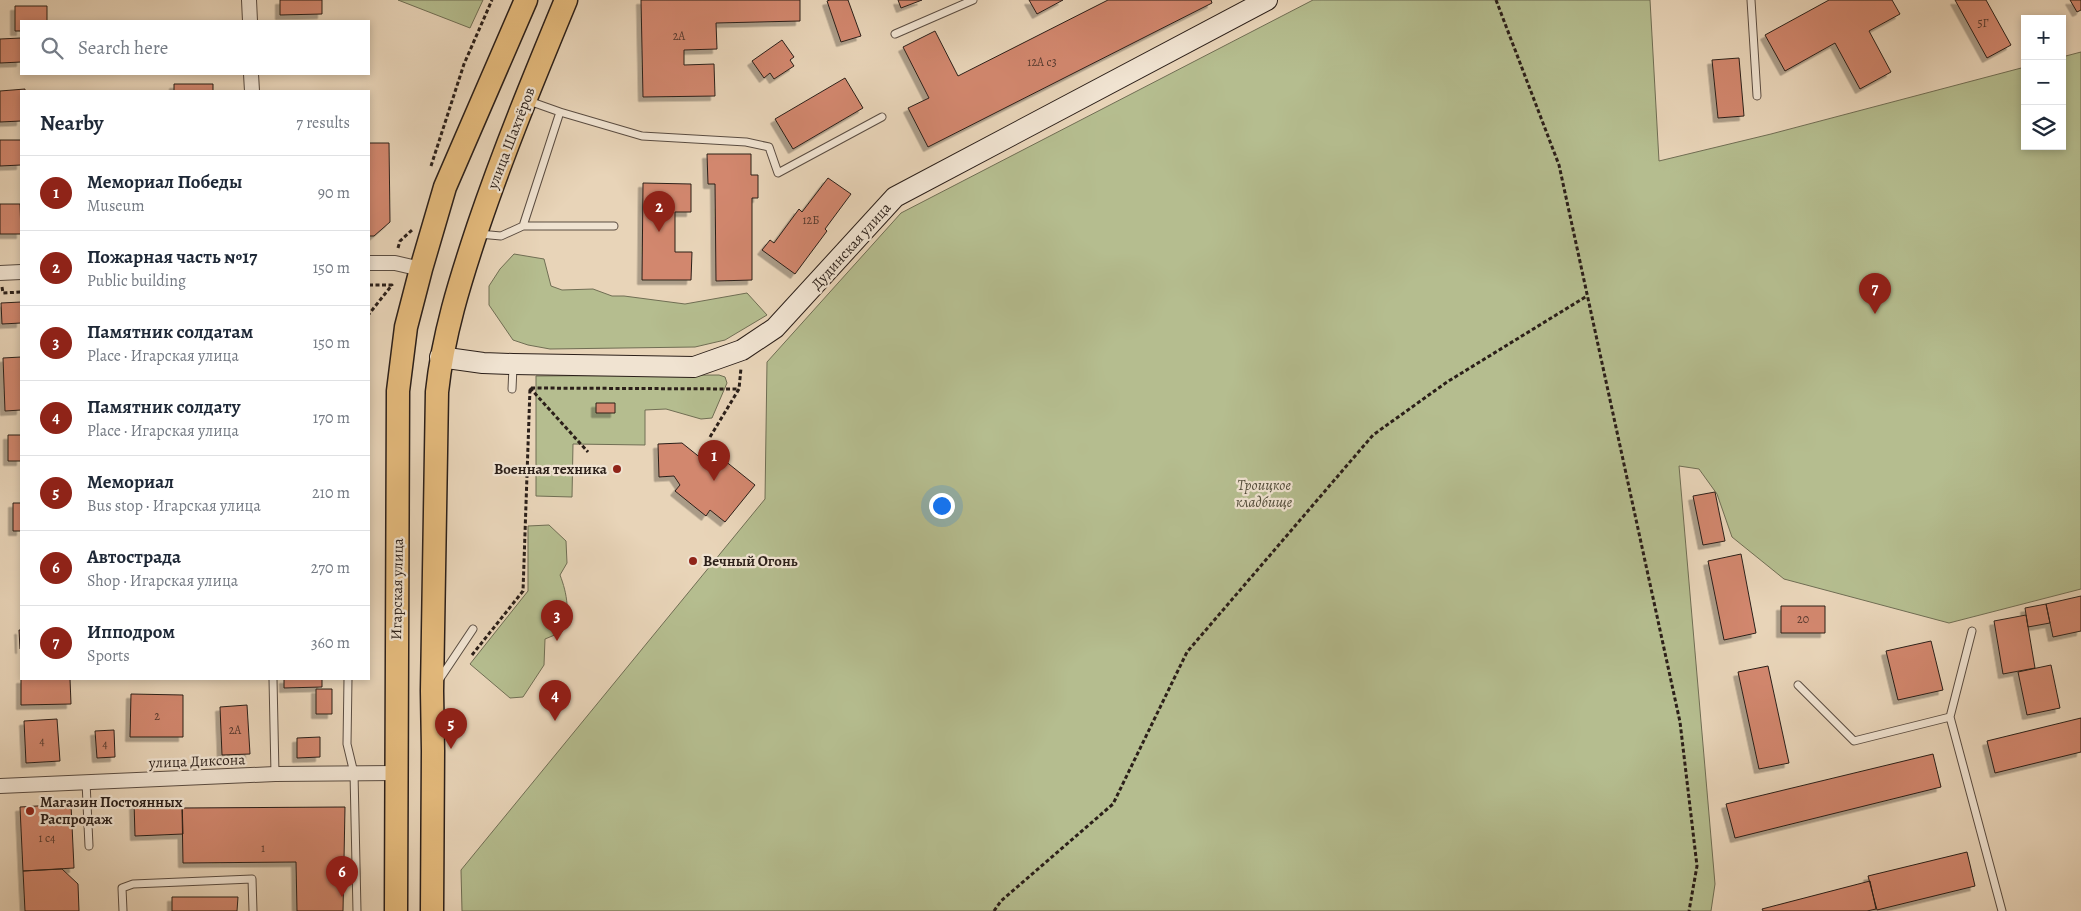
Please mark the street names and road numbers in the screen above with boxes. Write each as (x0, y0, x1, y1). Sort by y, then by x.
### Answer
street label: улица Шахтёров (482, 84, 540, 193)
street label: Дудинская улица (807, 198, 896, 294)
street label: Игарская улица (386, 538, 408, 640)
street label: улица Диксона (147, 749, 246, 773)

